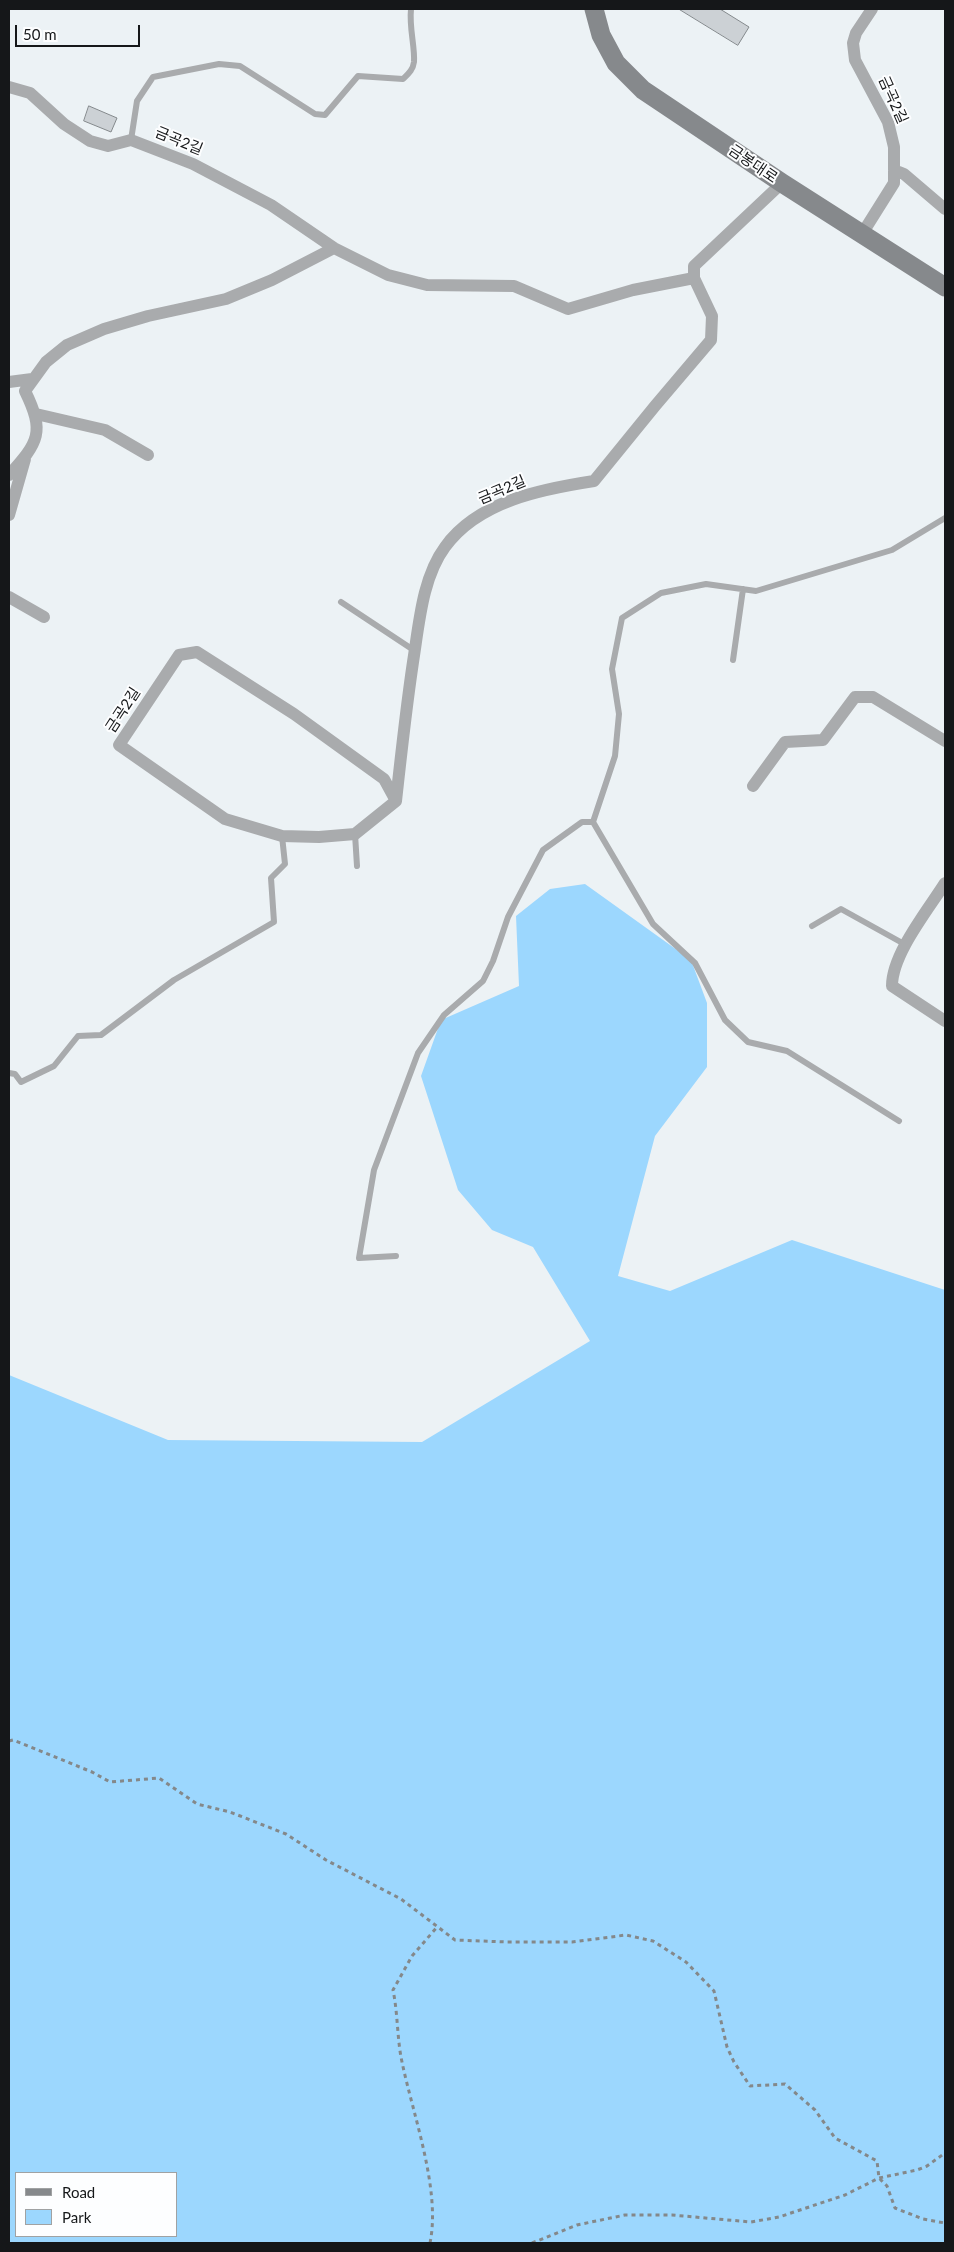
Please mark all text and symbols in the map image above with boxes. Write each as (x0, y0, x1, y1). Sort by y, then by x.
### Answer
scale bar (18, 15, 142, 47)
text: 50 m (23, 25, 57, 43)
street label: 금곡2길 (875, 73, 911, 127)
street label: 금곡2길 (152, 123, 206, 159)
street label: 금봉대로 (725, 141, 781, 187)
street label: 금곡2길 (475, 472, 529, 508)
street label: 금곡2길 (102, 684, 144, 736)
legend (15, 2172, 178, 2237)
text: Road (62, 2183, 95, 2201)
text: Park (62, 2208, 91, 2226)

